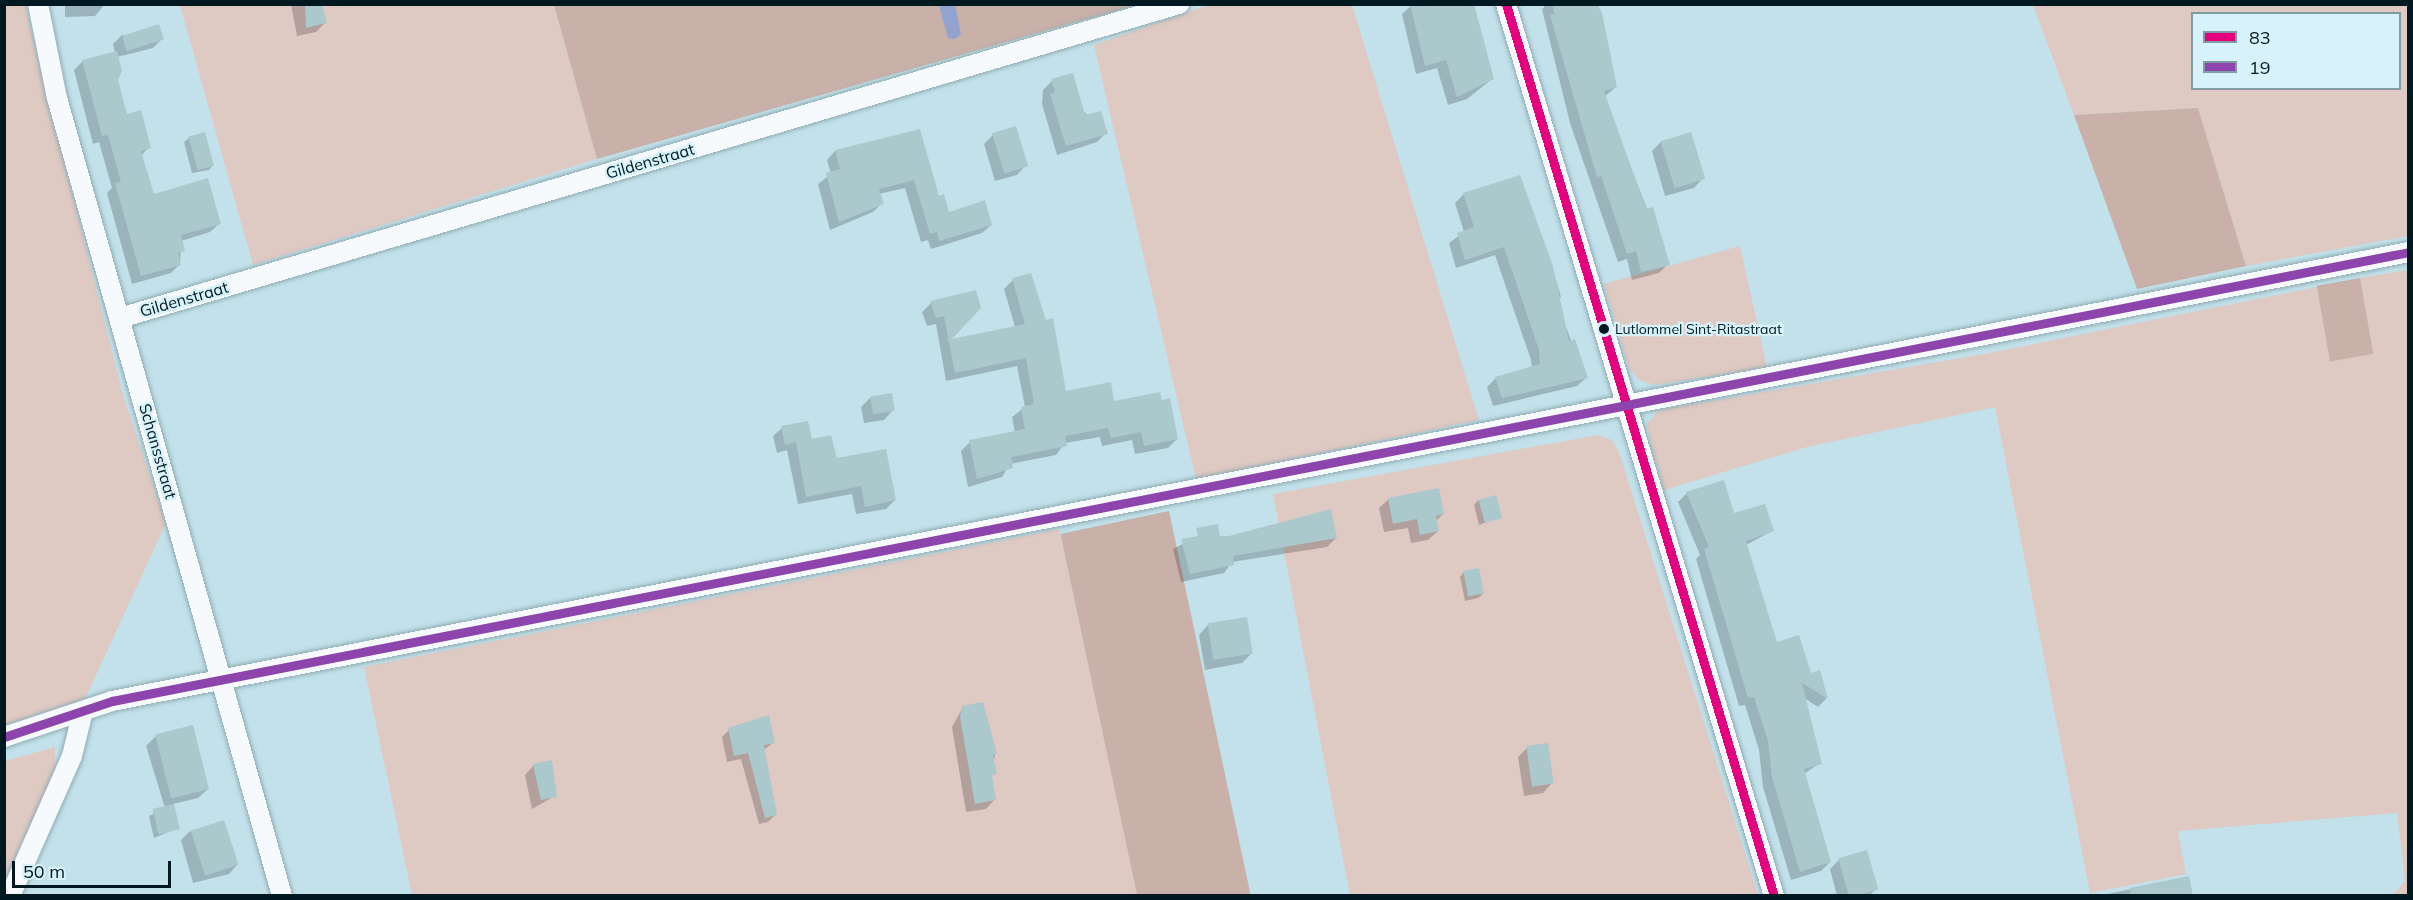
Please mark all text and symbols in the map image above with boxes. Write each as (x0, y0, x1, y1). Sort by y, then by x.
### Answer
legend (2191, 12, 2401, 90)
text: 83 (2249, 26, 2271, 49)
text: 19 (2249, 56, 2271, 79)
street label: Gildenstraat (604, 139, 696, 183)
street label: Gildenstraat (138, 277, 230, 321)
place label: Lutlommel Sint-Ritastraat (1615, 321, 1782, 337)
marker: Lutlommel Sint-Ritastraat (1598, 323, 1610, 335)
street label: Schansstraat (135, 401, 181, 501)
scale bar (15, 849, 174, 887)
text: 50 m (23, 860, 65, 883)

